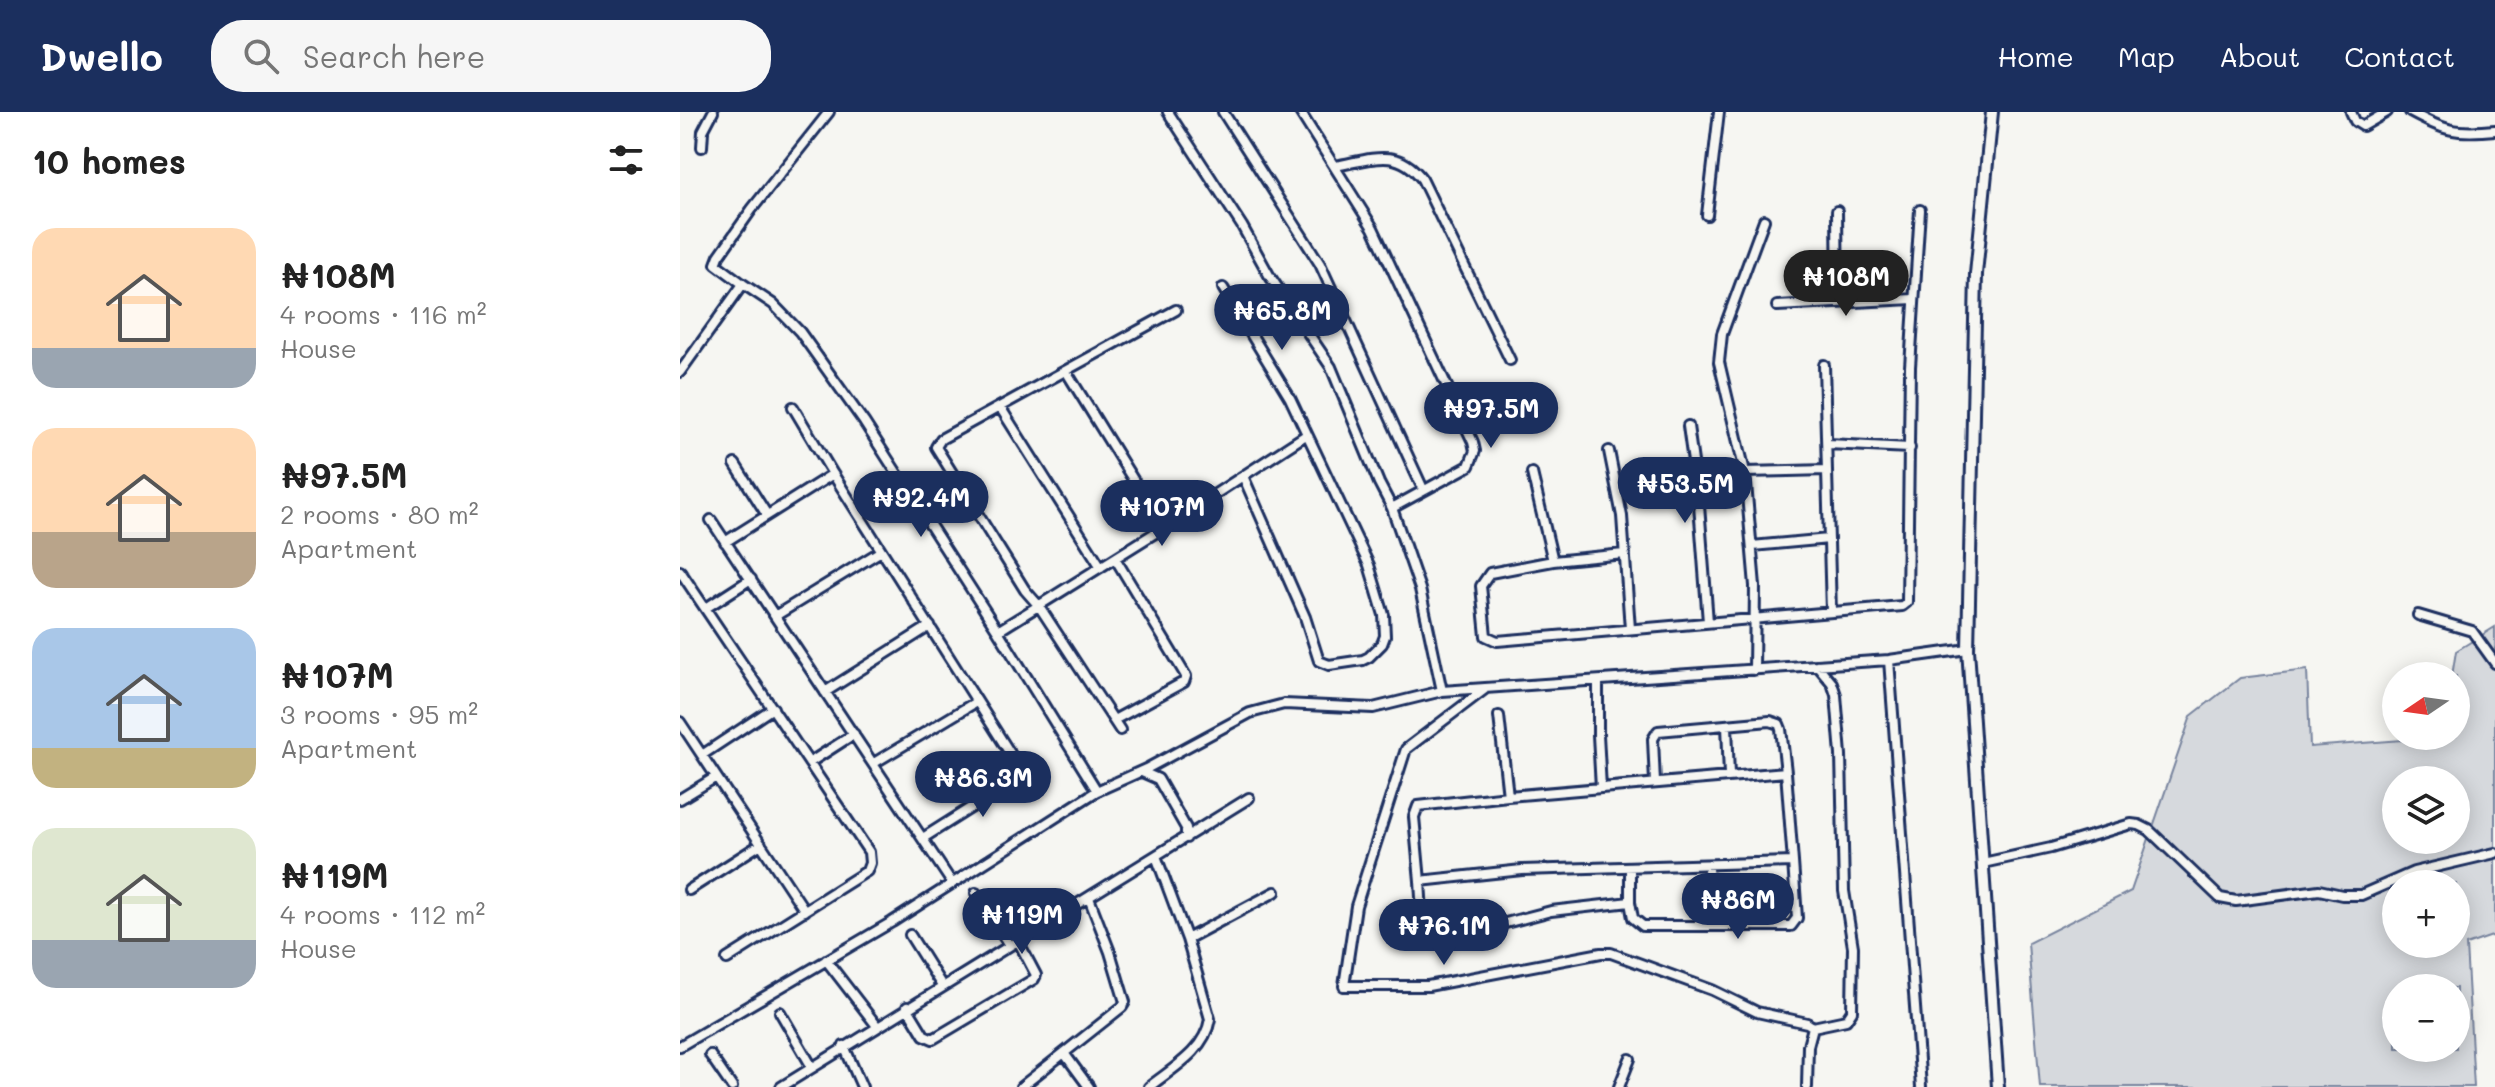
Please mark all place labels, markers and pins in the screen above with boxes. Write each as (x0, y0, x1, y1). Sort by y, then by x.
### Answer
pin: ₦108M (1790, 250, 1902, 318)
pin: ₦65.8M (1217, 284, 1347, 352)
pin: ₦97.5M (1426, 382, 1556, 450)
pin: ₦53.5M (1620, 457, 1750, 525)
pin: ₦92.4M (856, 471, 986, 539)
pin: ₦107M (1106, 480, 1218, 548)
pin: ₦86.3M (918, 751, 1048, 819)
pin: ₦86M (1691, 873, 1785, 941)
pin: ₦119M (966, 888, 1078, 956)
pin: ₦76.1M (1379, 899, 1509, 967)

